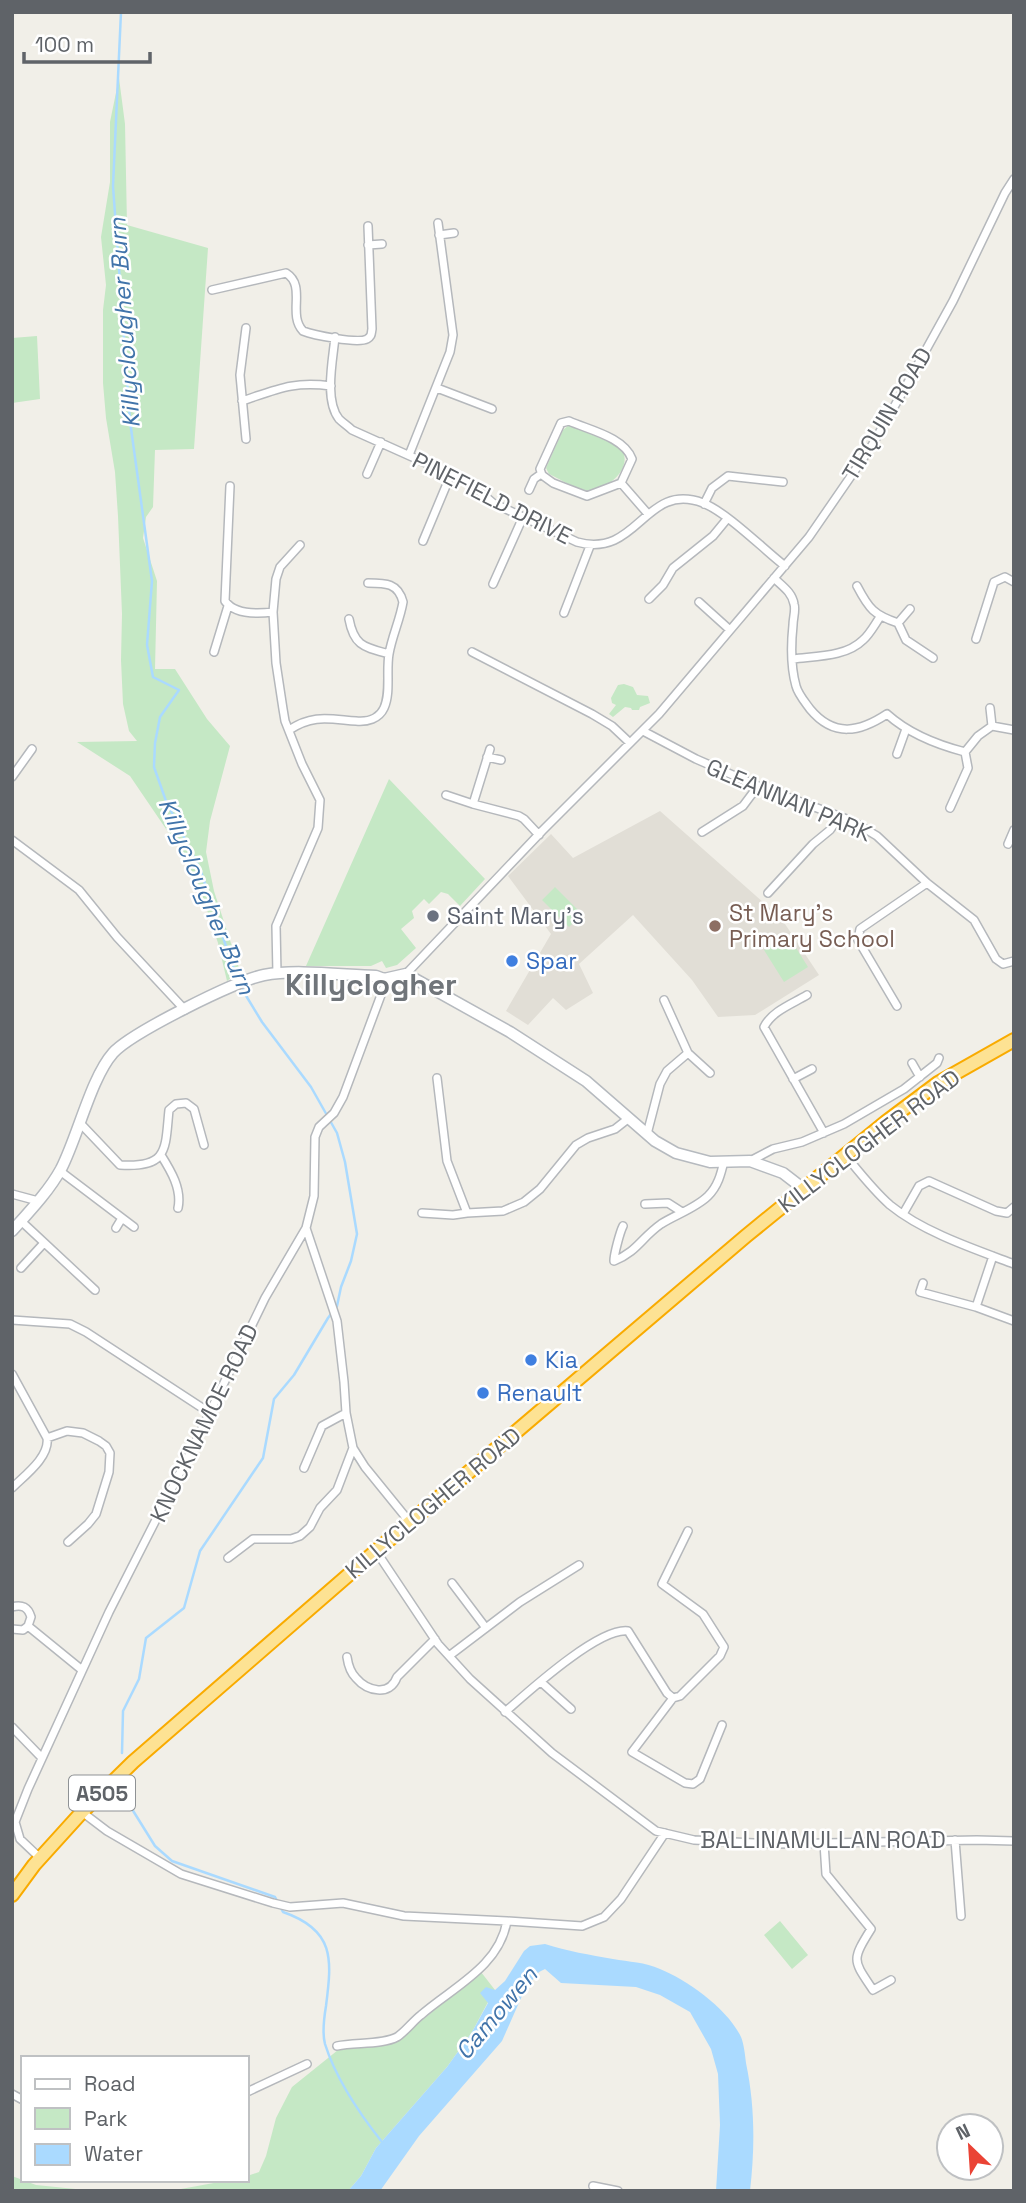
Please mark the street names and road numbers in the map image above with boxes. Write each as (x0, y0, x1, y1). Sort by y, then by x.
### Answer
street label: TIRQUIN ROAD (835, 342, 939, 486)
street label: PINEFIELD DRIVE (407, 445, 577, 551)
street label: GLEANNAN PARK (702, 752, 876, 848)
street label: KILLYCLOGHER ROAD (772, 1063, 966, 1219)
street label: KNOCKNAMOE ROAD (143, 1319, 265, 1527)
street label: KILLYCLOGHER ROAD (339, 1421, 527, 1585)
road number: A505 (69, 1776, 135, 1811)
street label: BALLINAMULLAN ROAD (700, 1825, 946, 1855)

